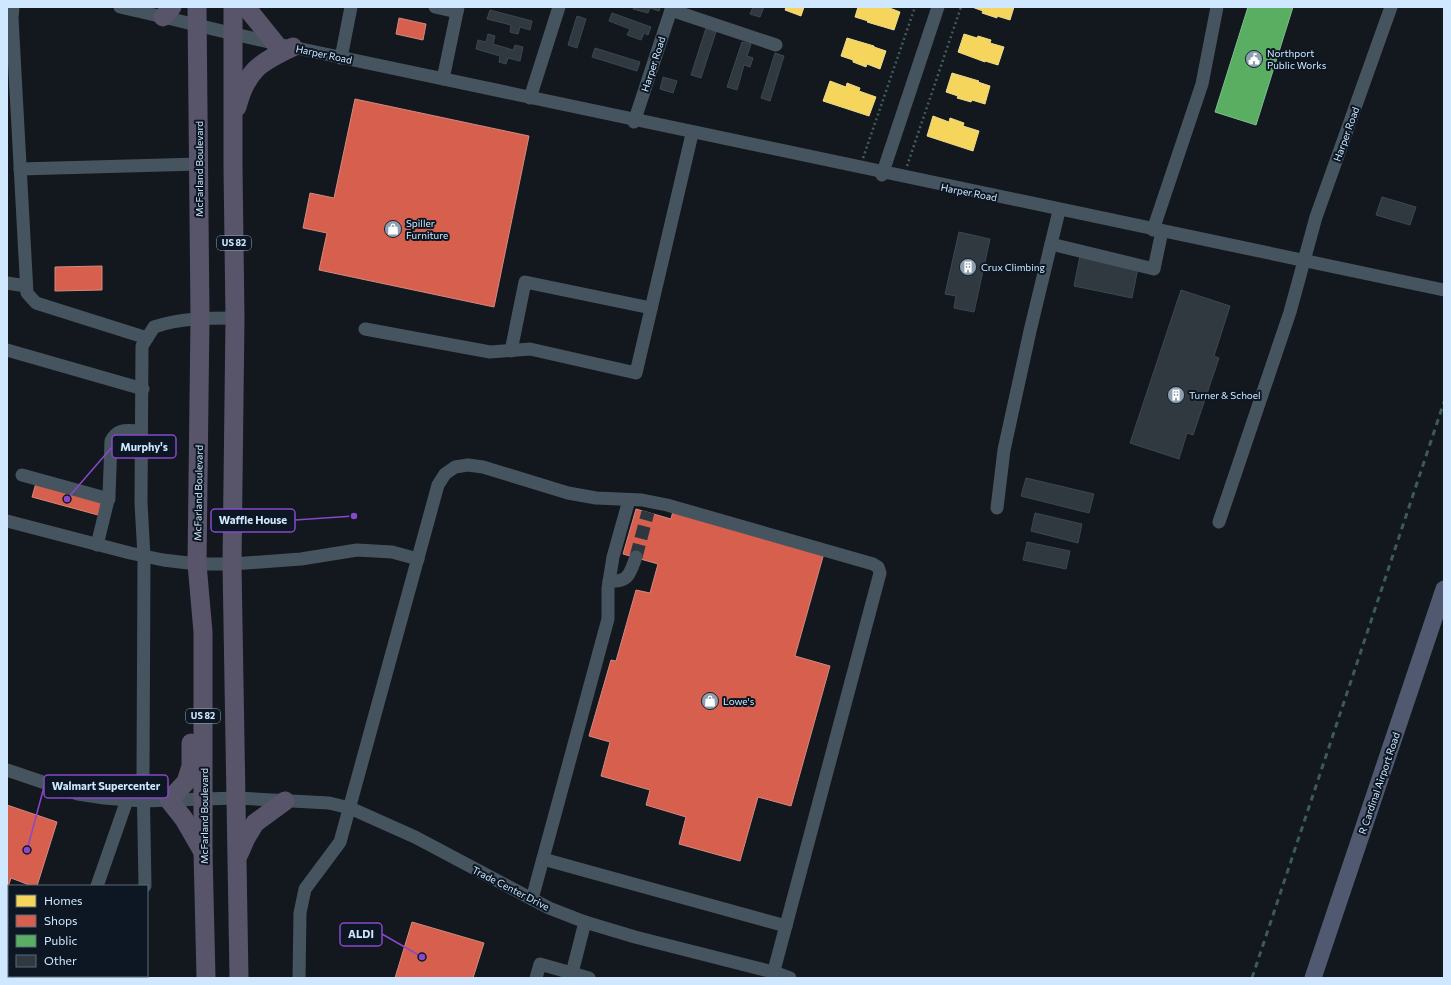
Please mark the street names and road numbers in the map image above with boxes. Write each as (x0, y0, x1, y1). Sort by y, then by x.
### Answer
street label: Harper Road (638, 35, 668, 93)
street label: Harper Road (295, 42, 353, 66)
street label: Harper Road (1331, 105, 1361, 163)
street label: McFarland Boulevard (193, 121, 205, 217)
street label: Harper Road (940, 181, 998, 203)
road number: US 82 (217, 236, 251, 250)
street label: McFarland Boulevard (191, 445, 205, 541)
road number: US 82 (186, 709, 220, 723)
street label: R Cardinal Airport Road (1356, 730, 1402, 836)
street label: McFarland Boulevard (198, 768, 210, 864)
street label: Trade Center Drive (470, 863, 552, 913)

